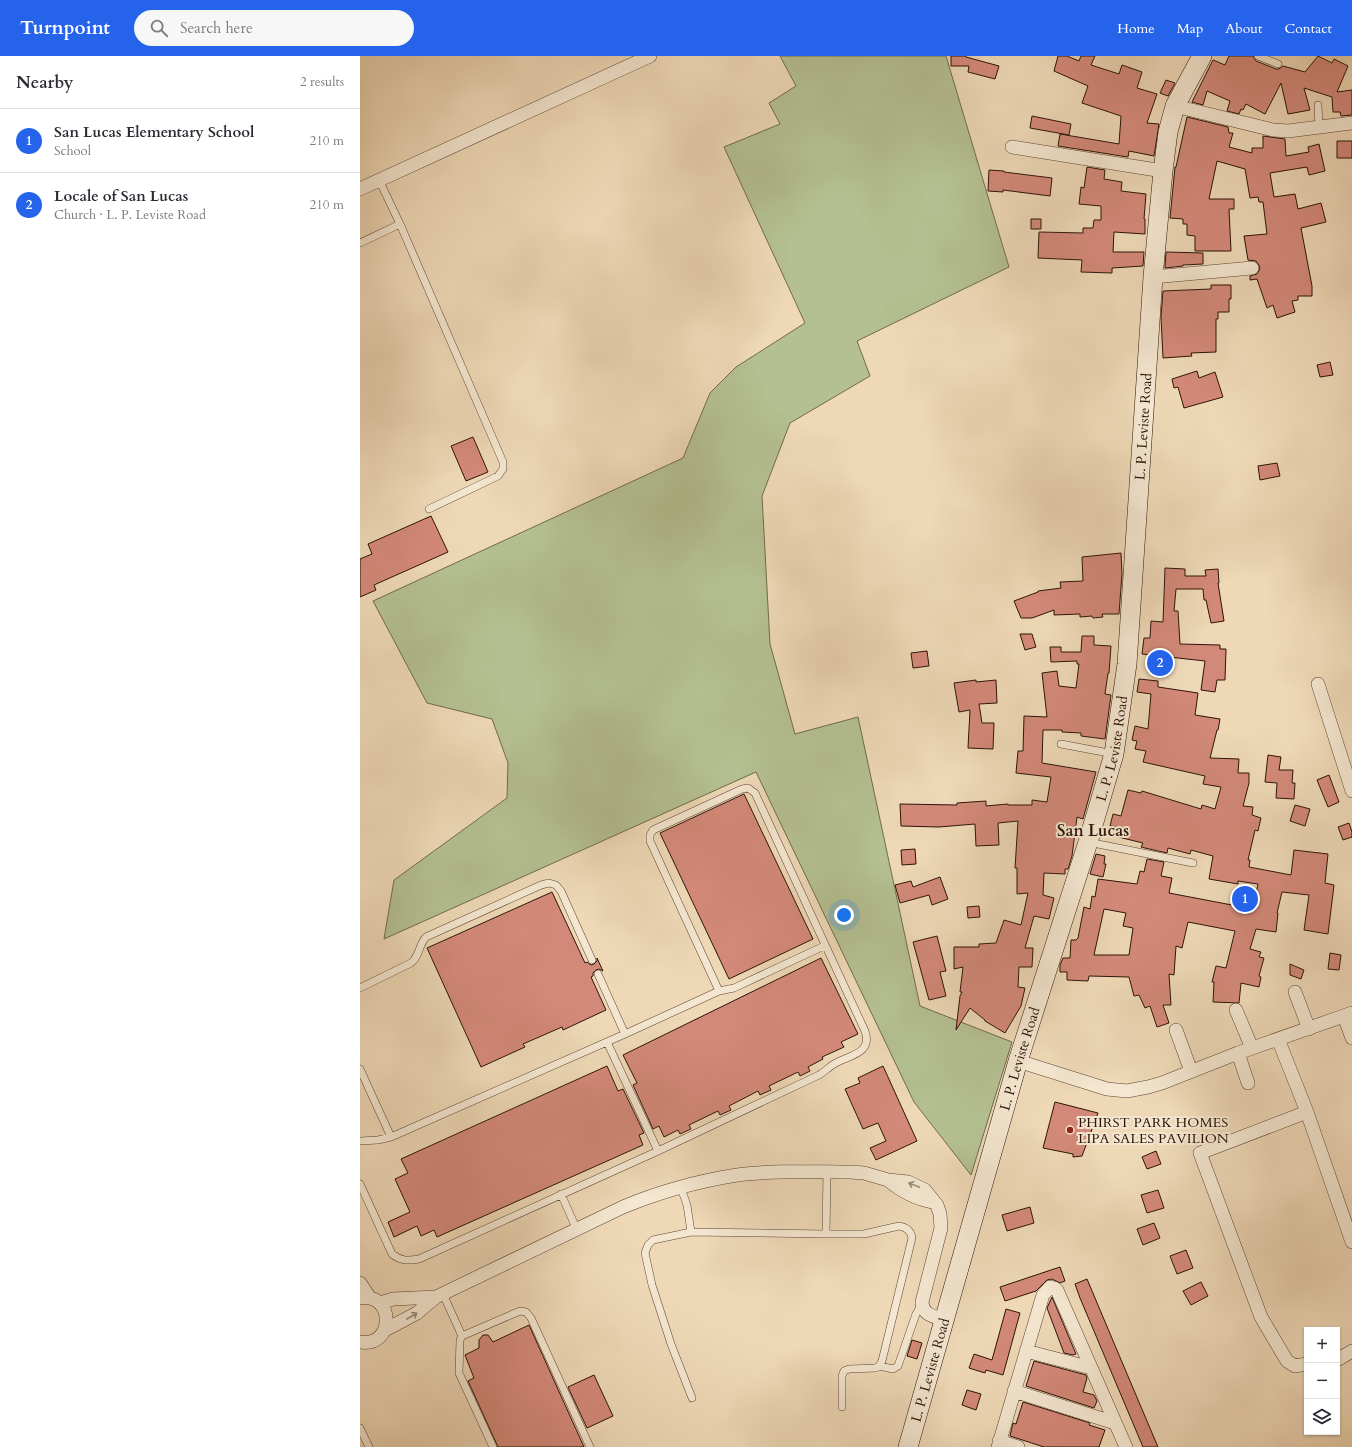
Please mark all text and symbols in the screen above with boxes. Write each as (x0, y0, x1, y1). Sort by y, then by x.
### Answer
search box (134, 10, 414, 46)
text: Turnpoint (20, 15, 110, 41)
icon: search (148, 17, 170, 39)
text: Search here (180, 18, 253, 38)
text: Home (1117, 19, 1155, 38)
text: Map (1177, 19, 1203, 38)
text: About (1225, 19, 1262, 38)
text: Contact (1284, 19, 1332, 38)
text: Nearby (16, 71, 73, 94)
text: 2 results (300, 73, 344, 91)
text: San Lucas Elementary School (54, 122, 254, 142)
text: 1 (26, 132, 32, 150)
text: 210 m (310, 132, 344, 150)
text: School (54, 142, 91, 160)
text: Locale of San Lucas (54, 186, 188, 206)
text: 2 (26, 196, 32, 214)
text: 210 m (310, 196, 344, 214)
text: Church · L. P. Leviste Road (54, 206, 206, 224)
street label: L. P. Leviste Road (1130, 372, 1157, 481)
pin: 2 (1147, 648, 1173, 678)
street label: L. P. Leviste Road (1092, 694, 1132, 804)
district label: San Lucas (1057, 820, 1129, 842)
pin: 1 (1232, 884, 1258, 914)
your location (834, 905, 854, 925)
street label: L. P. Leviste Road (995, 1004, 1045, 1113)
place label: PHIRST PARK HOMES LIPA SALES PAVILION (1078, 1113, 1229, 1148)
marker: PHIRST PARK HOMES LIPA SALES PAVILION (1065, 1125, 1075, 1135)
one-way arrow (909, 1180, 921, 1188)
one-way arrow (406, 1312, 418, 1320)
street label: L. P. Leviste Road (907, 1315, 954, 1424)
map controls (1304, 1327, 1340, 1435)
button: + (1304, 1327, 1340, 1363)
button: − (1304, 1363, 1340, 1399)
button: layers (1304, 1399, 1340, 1435)

